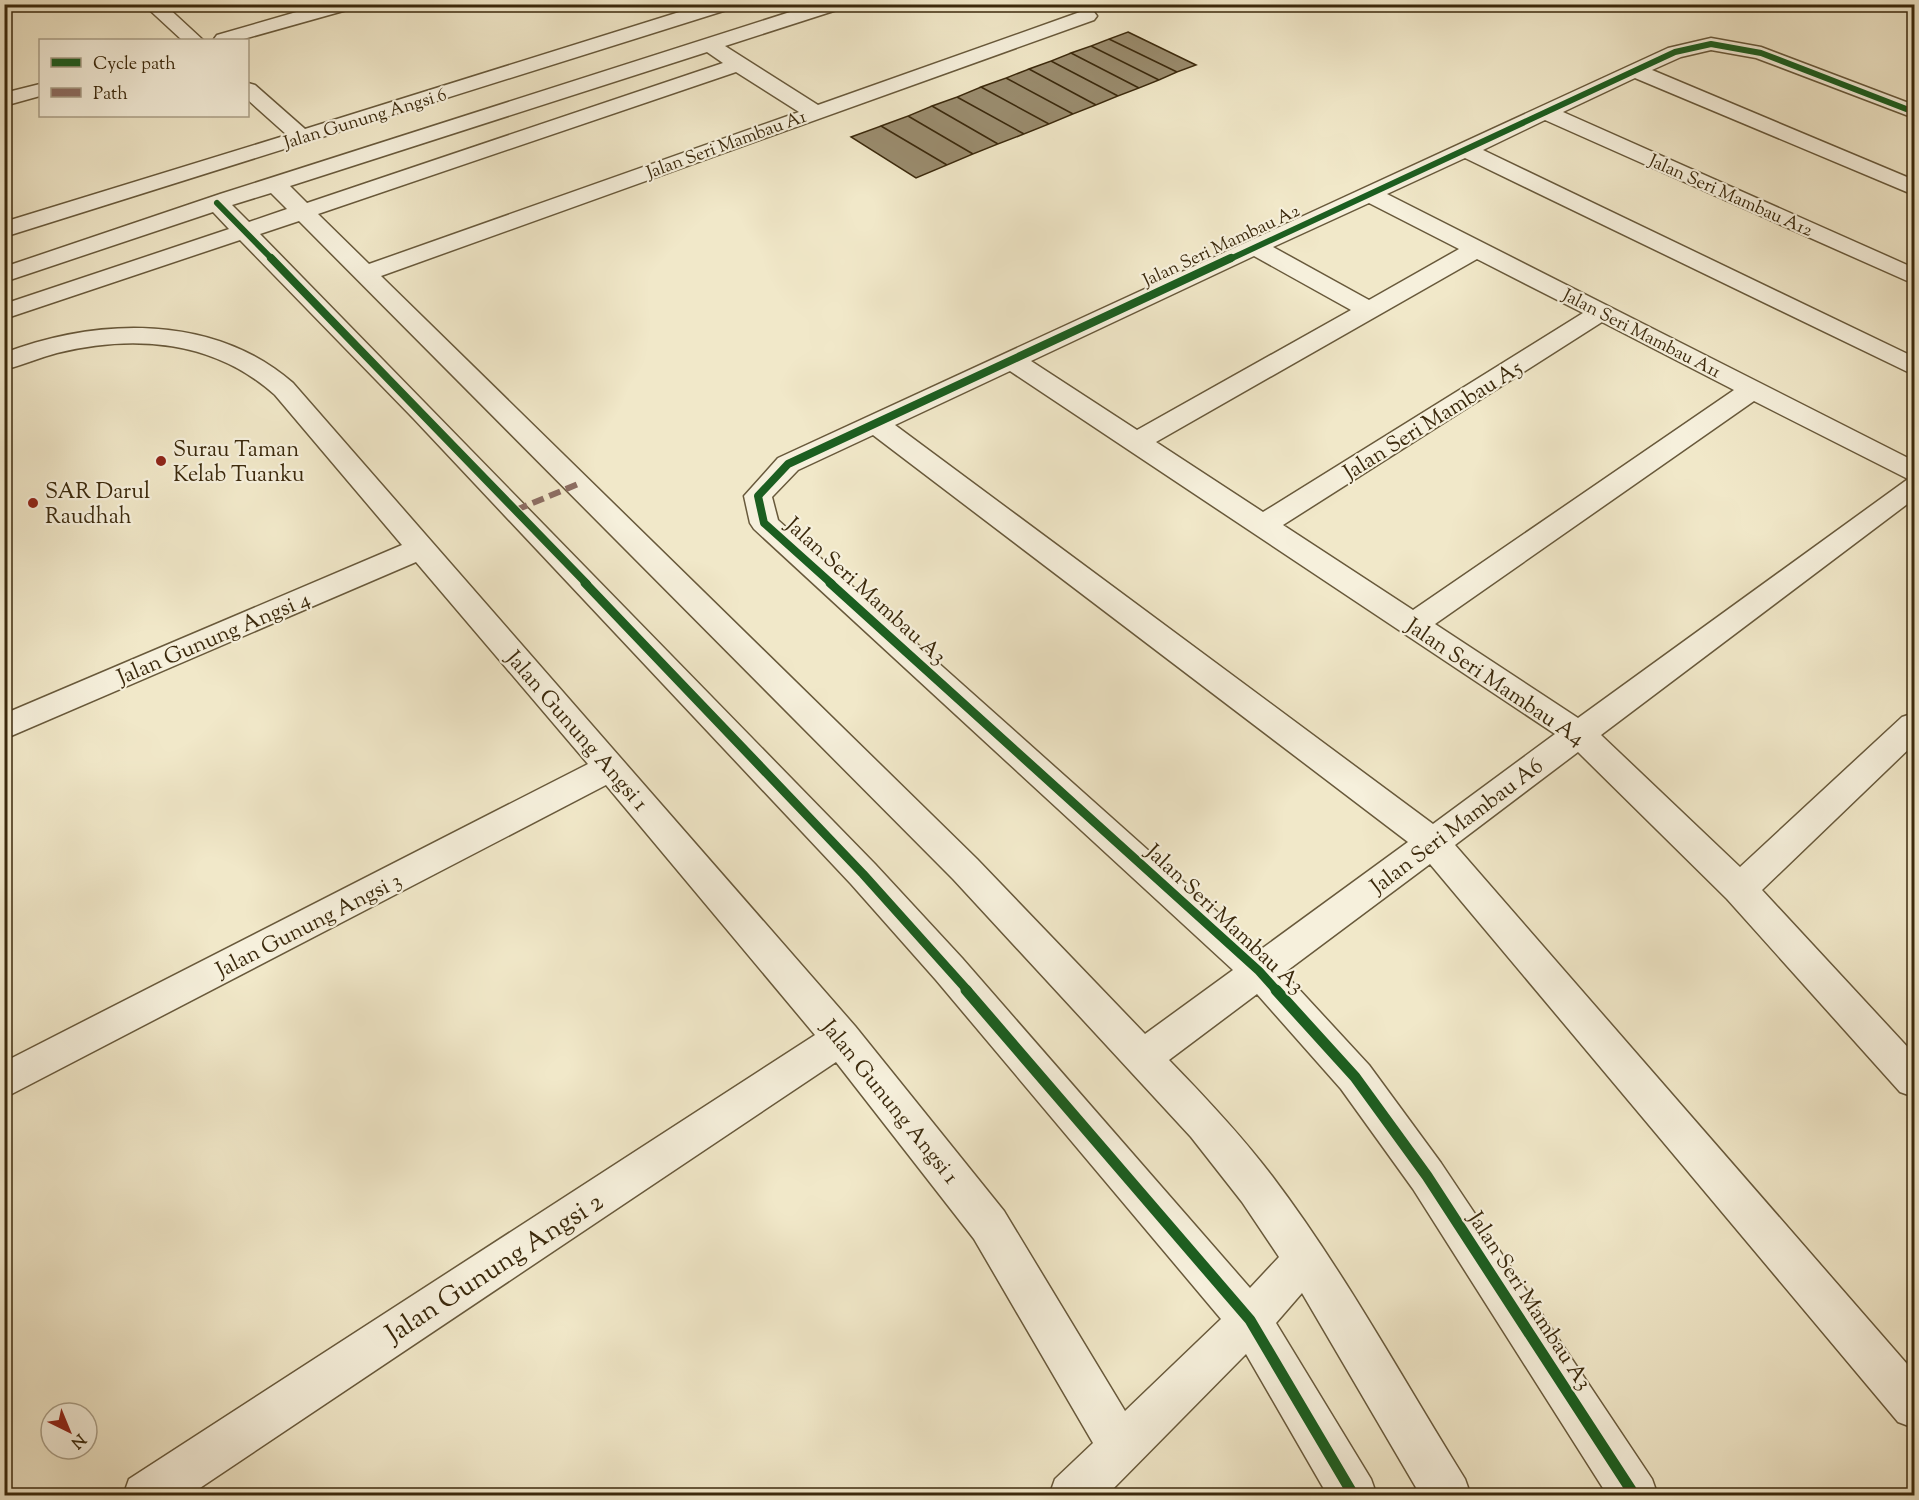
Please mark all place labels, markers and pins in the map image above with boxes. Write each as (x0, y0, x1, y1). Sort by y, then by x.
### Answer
place label: Surau Taman Kelab Tuanku (173, 435, 305, 492)
marker: Surau Taman Kelab Tuanku (154, 454, 168, 468)
place label: SAR Darul Raudhah (45, 477, 150, 534)
marker: SAR Darul Raudhah (26, 496, 40, 510)

